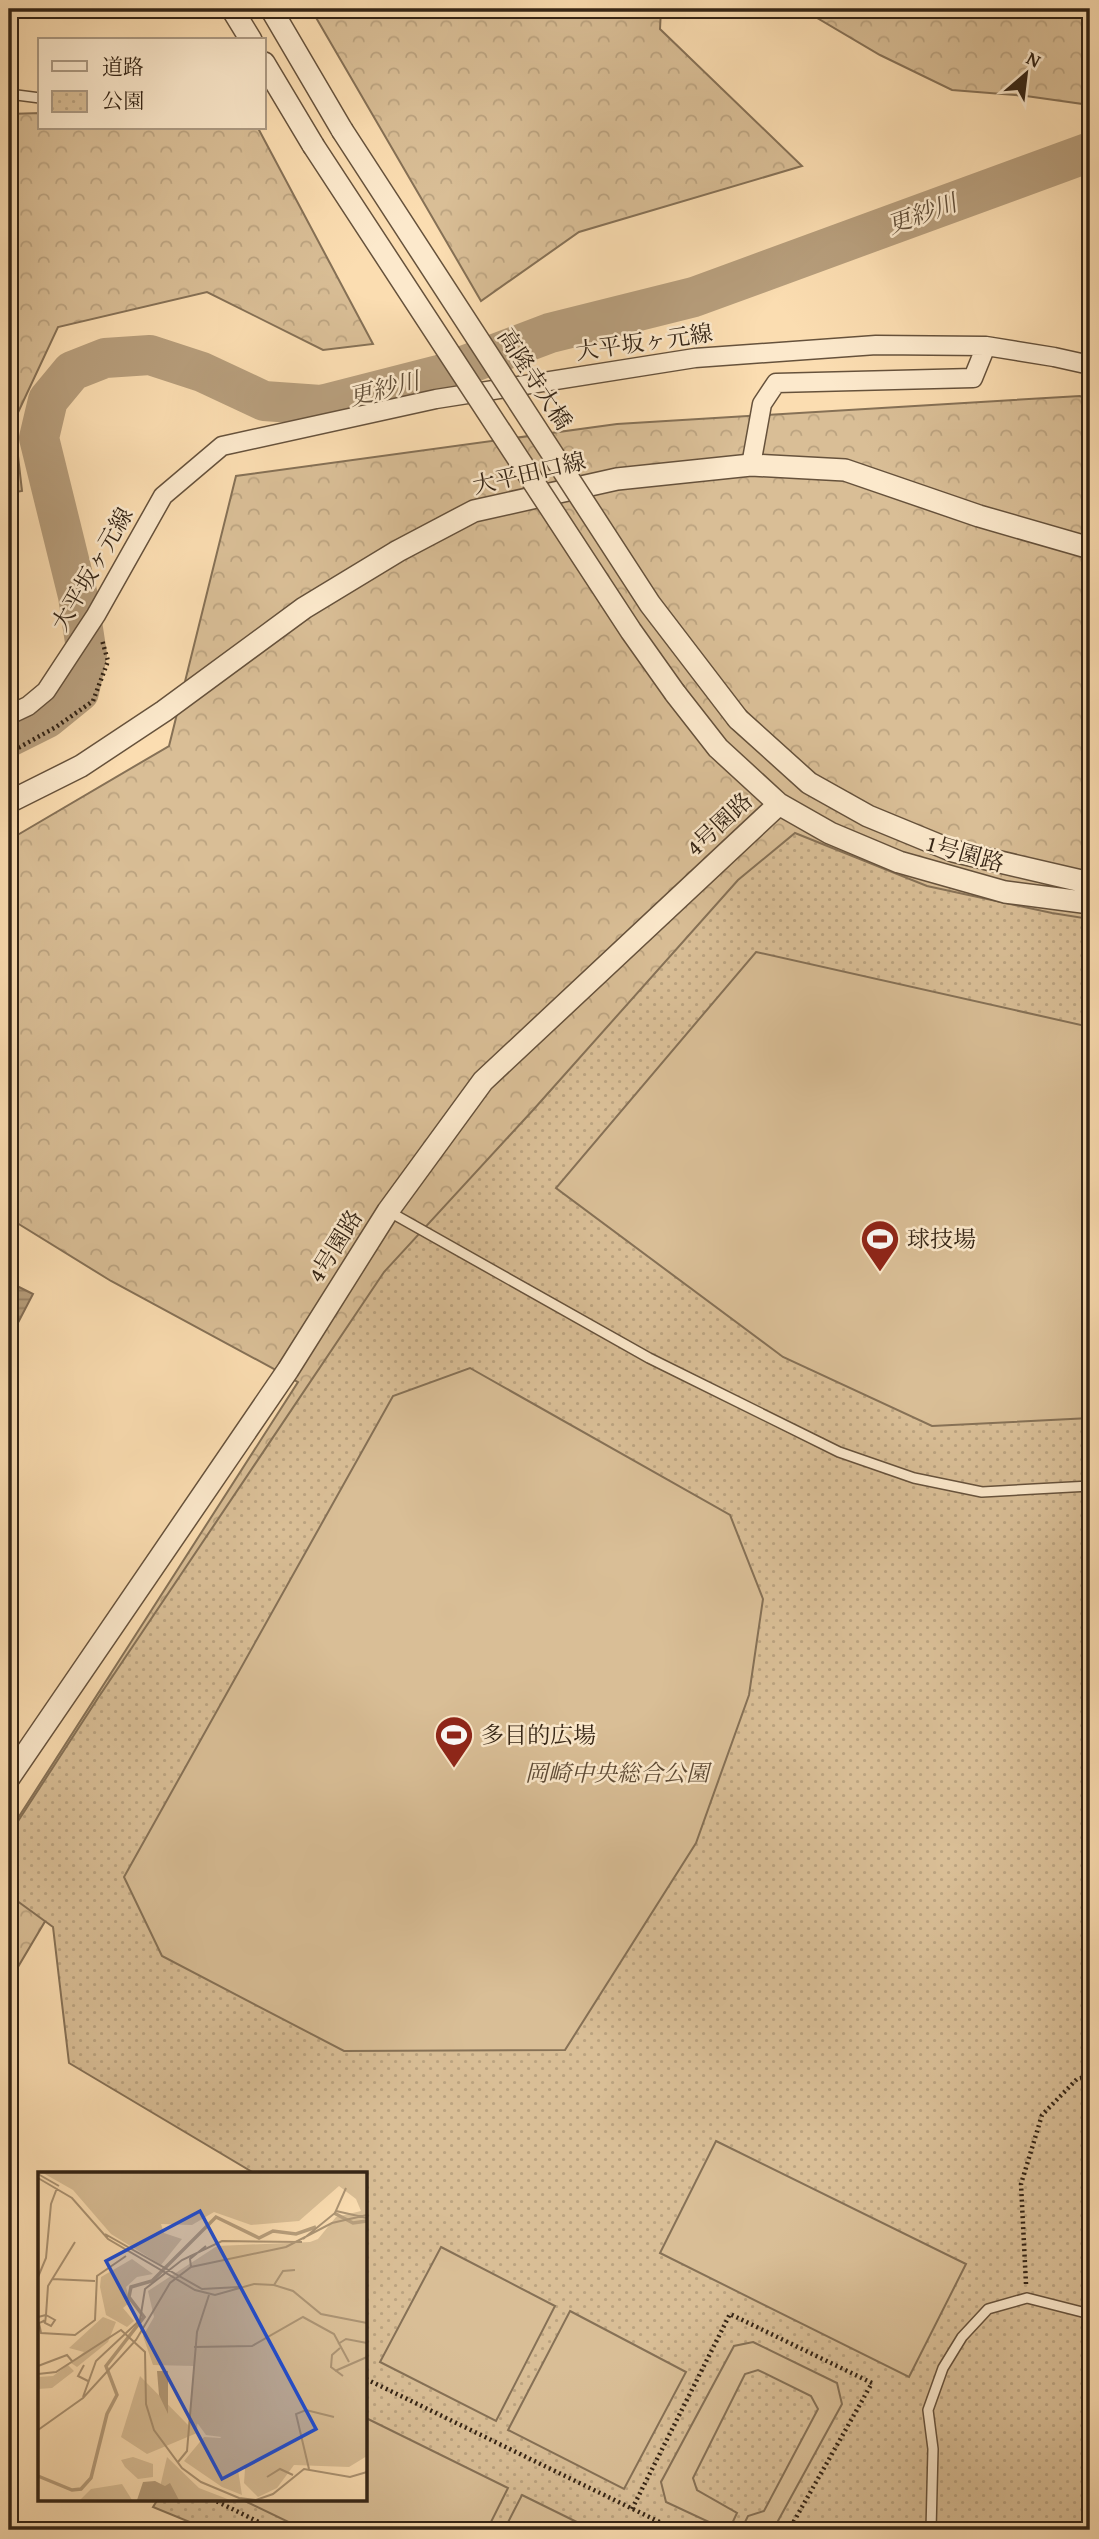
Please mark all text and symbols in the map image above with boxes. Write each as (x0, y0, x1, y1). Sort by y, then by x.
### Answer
legend (38, 38, 266, 130)
north arrow (990, 38, 1060, 108)
text: N (1022, 44, 1046, 74)
text: 道路 (102, 51, 144, 82)
text: 公園 (102, 85, 144, 116)
water label: 更紗川 (882, 184, 964, 242)
street label: 大平坂ヶ元線 (573, 316, 715, 367)
street label: 高隆寺大橋 (490, 322, 581, 436)
water label: 更紗川 (345, 362, 426, 414)
street label: 大平田口線 (469, 444, 589, 502)
street label: 大平坂ヶ元線 (43, 501, 140, 637)
street label: 4号園路 (678, 784, 759, 863)
street label: 1号園路 (922, 826, 1008, 879)
street label: 4号園路 (299, 1203, 370, 1288)
sports icon: 球技場 (859, 1218, 901, 1273)
place label: 球技場 (907, 1222, 976, 1255)
sports icon: 多目的広場 (433, 1714, 475, 1769)
place label: 多目的広場 (481, 1718, 596, 1751)
park label: 岡崎中央総合公園 (525, 1756, 713, 1789)
inset map (38, 2172, 368, 2500)

